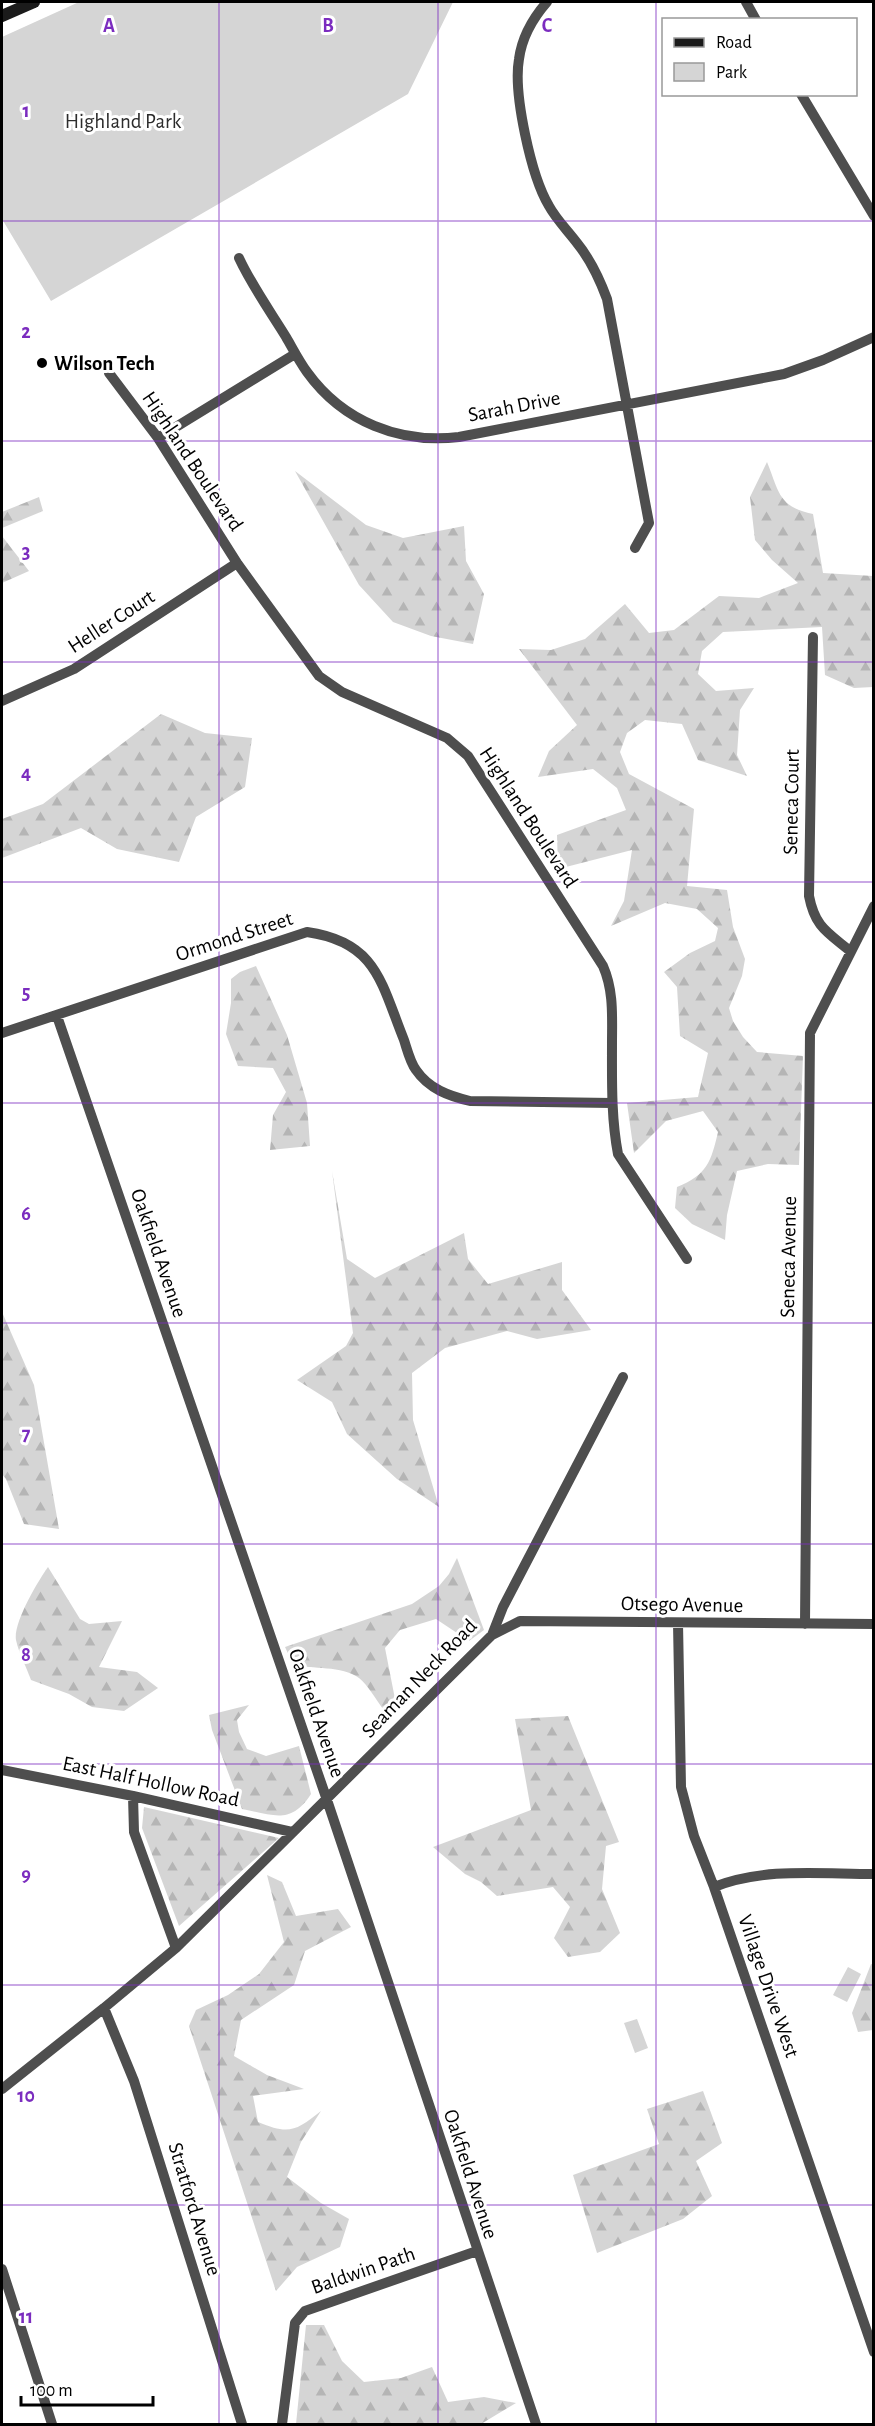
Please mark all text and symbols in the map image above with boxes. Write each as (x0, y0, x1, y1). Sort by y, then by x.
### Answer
text: A (103, 16, 115, 36)
text: B (322, 16, 334, 36)
text: C (542, 16, 553, 36)
legend (662, 18, 857, 96)
text: Road (716, 34, 752, 52)
text: Park (716, 64, 748, 82)
text: 1 (22, 101, 30, 121)
park label: Highland Park (65, 111, 182, 132)
text: 2 (21, 322, 31, 342)
place label: Wilson Tech (54, 353, 155, 374)
marker: Wilson Tech (35, 356, 49, 370)
street label: Sarah Drive (466, 387, 562, 426)
street label: Highland Boulevard (138, 388, 247, 535)
text: 3 (22, 542, 30, 562)
street label: Heller Court (64, 586, 159, 657)
street label: Highland Boulevard (475, 743, 582, 891)
street label: Seneca Court (780, 749, 803, 855)
text: 4 (21, 763, 31, 783)
street label: Ormond Street (173, 908, 296, 965)
text: 5 (22, 983, 30, 1003)
street label: Oakfield Avenue (127, 1186, 190, 1320)
street label: Seneca Avenue (777, 1196, 800, 1318)
text: 6 (21, 1204, 31, 1224)
text: 7 (22, 1424, 31, 1444)
street label: Otsego Avenue (621, 1593, 743, 1616)
street label: Seaman Neck Road (358, 1615, 481, 1742)
text: 8 (21, 1645, 31, 1665)
street label: Oakfield Avenue (285, 1646, 348, 1780)
street label: East Half Hollow Road (61, 1753, 241, 1810)
text: 9 (21, 1865, 31, 1885)
street label: Village Drive West (734, 1912, 803, 2061)
text: 10 (17, 2086, 35, 2106)
street label: Oakfield Avenue (440, 2107, 501, 2241)
street label: Stratford Avenue (164, 2140, 225, 2278)
street label: Baldwin Path (309, 2243, 418, 2298)
text: 11 (19, 2307, 33, 2327)
scale bar (21, 2369, 153, 2407)
text: 100 m (30, 2382, 73, 2400)

